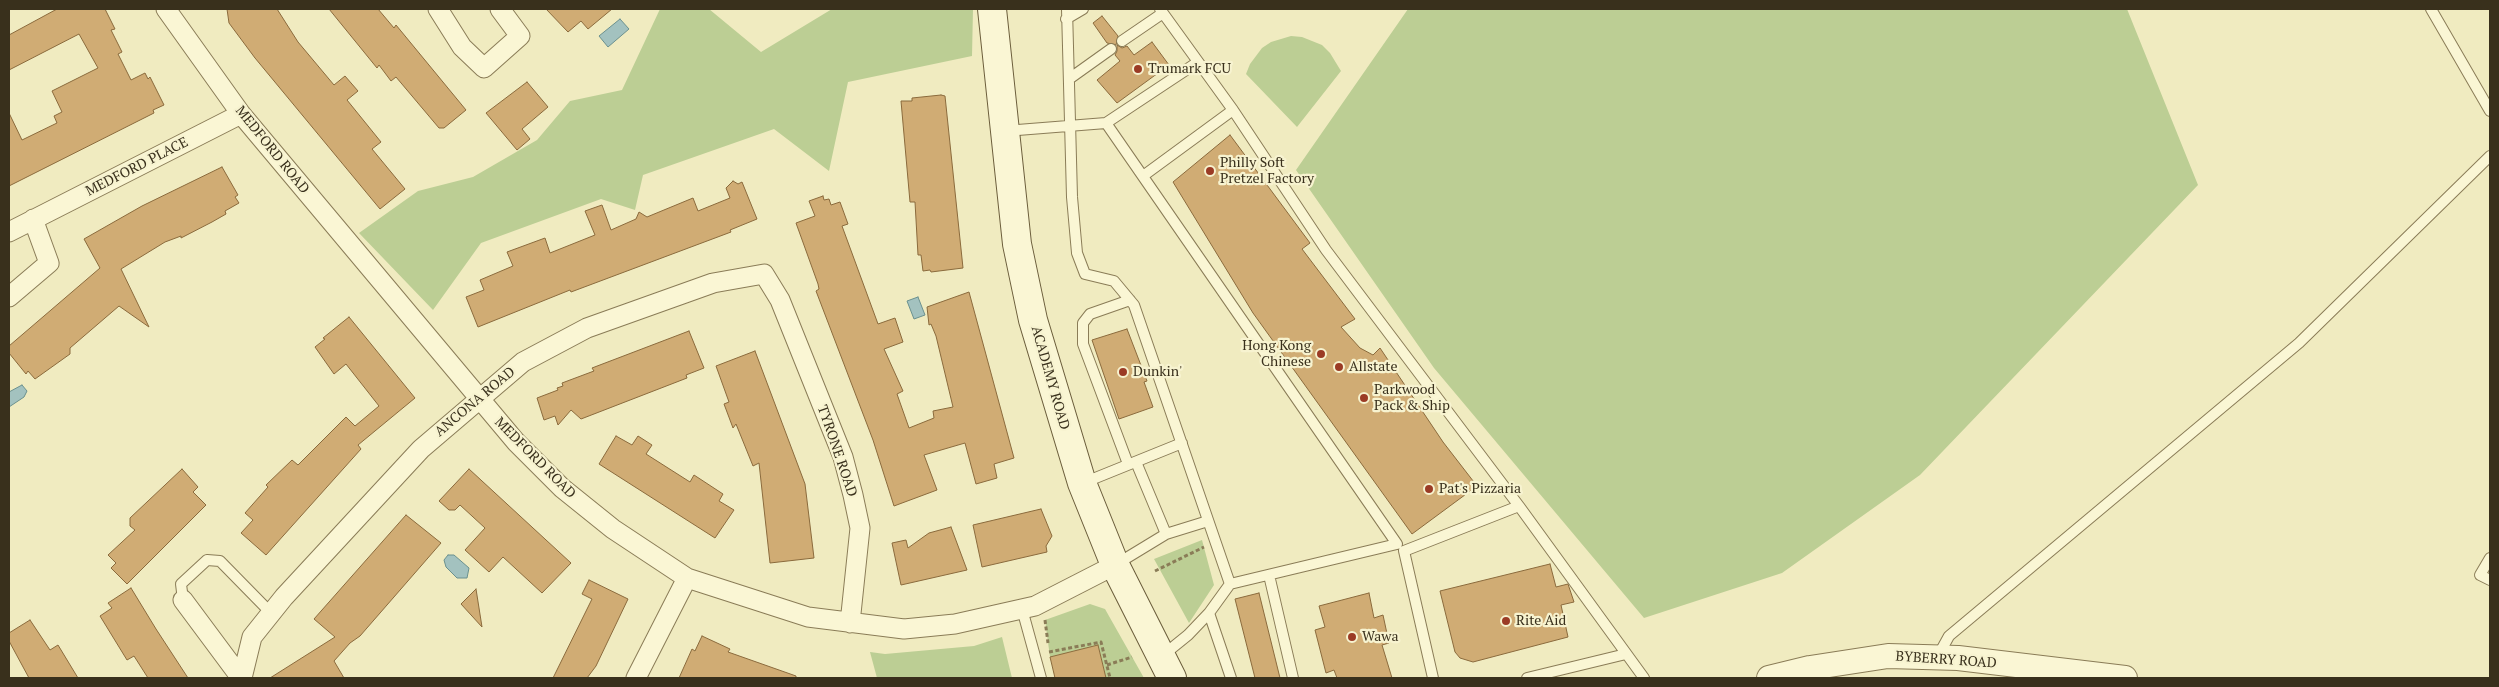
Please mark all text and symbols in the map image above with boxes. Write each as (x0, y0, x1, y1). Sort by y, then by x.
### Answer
place label: Trumark FCU (1148, 61, 1231, 77)
marker: Trumark FCU (1132, 63, 1144, 75)
street label: MEDFORD ROAD (231, 103, 313, 197)
street label: MEDFORD PLACE (83, 134, 191, 200)
place label: Philly Soft Pretzel Factory (1220, 155, 1314, 188)
marker: Philly Soft Pretzel Factory (1204, 165, 1216, 177)
street label: ACADEMY ROAD (1027, 324, 1073, 432)
place label: Hong Kong Chinese (1242, 338, 1311, 371)
marker: Hong Kong Chinese (1315, 348, 1327, 360)
place label: Allstate (1349, 359, 1398, 375)
marker: Allstate (1333, 361, 1345, 373)
street label: ANCONA ROAD (431, 364, 519, 440)
place label: Dunkin' (1133, 364, 1182, 380)
marker: Dunkin' (1117, 366, 1129, 378)
place label: Parkwood Pack & Ship (1374, 382, 1450, 414)
marker: Parkwood Pack & Ship (1358, 392, 1370, 404)
street label: TYRONE ROAD (813, 403, 861, 499)
street label: MEDFORD ROAD (491, 414, 579, 502)
place label: Pat's Pizzaria (1439, 481, 1521, 497)
marker: Pat's Pizzaria (1423, 483, 1435, 495)
place label: Rite Aid (1516, 613, 1566, 629)
marker: Rite Aid (1500, 615, 1512, 627)
place label: Wawa (1362, 629, 1398, 645)
marker: Wawa (1346, 631, 1358, 643)
street label: BYBERRY ROAD (1895, 648, 1997, 672)

